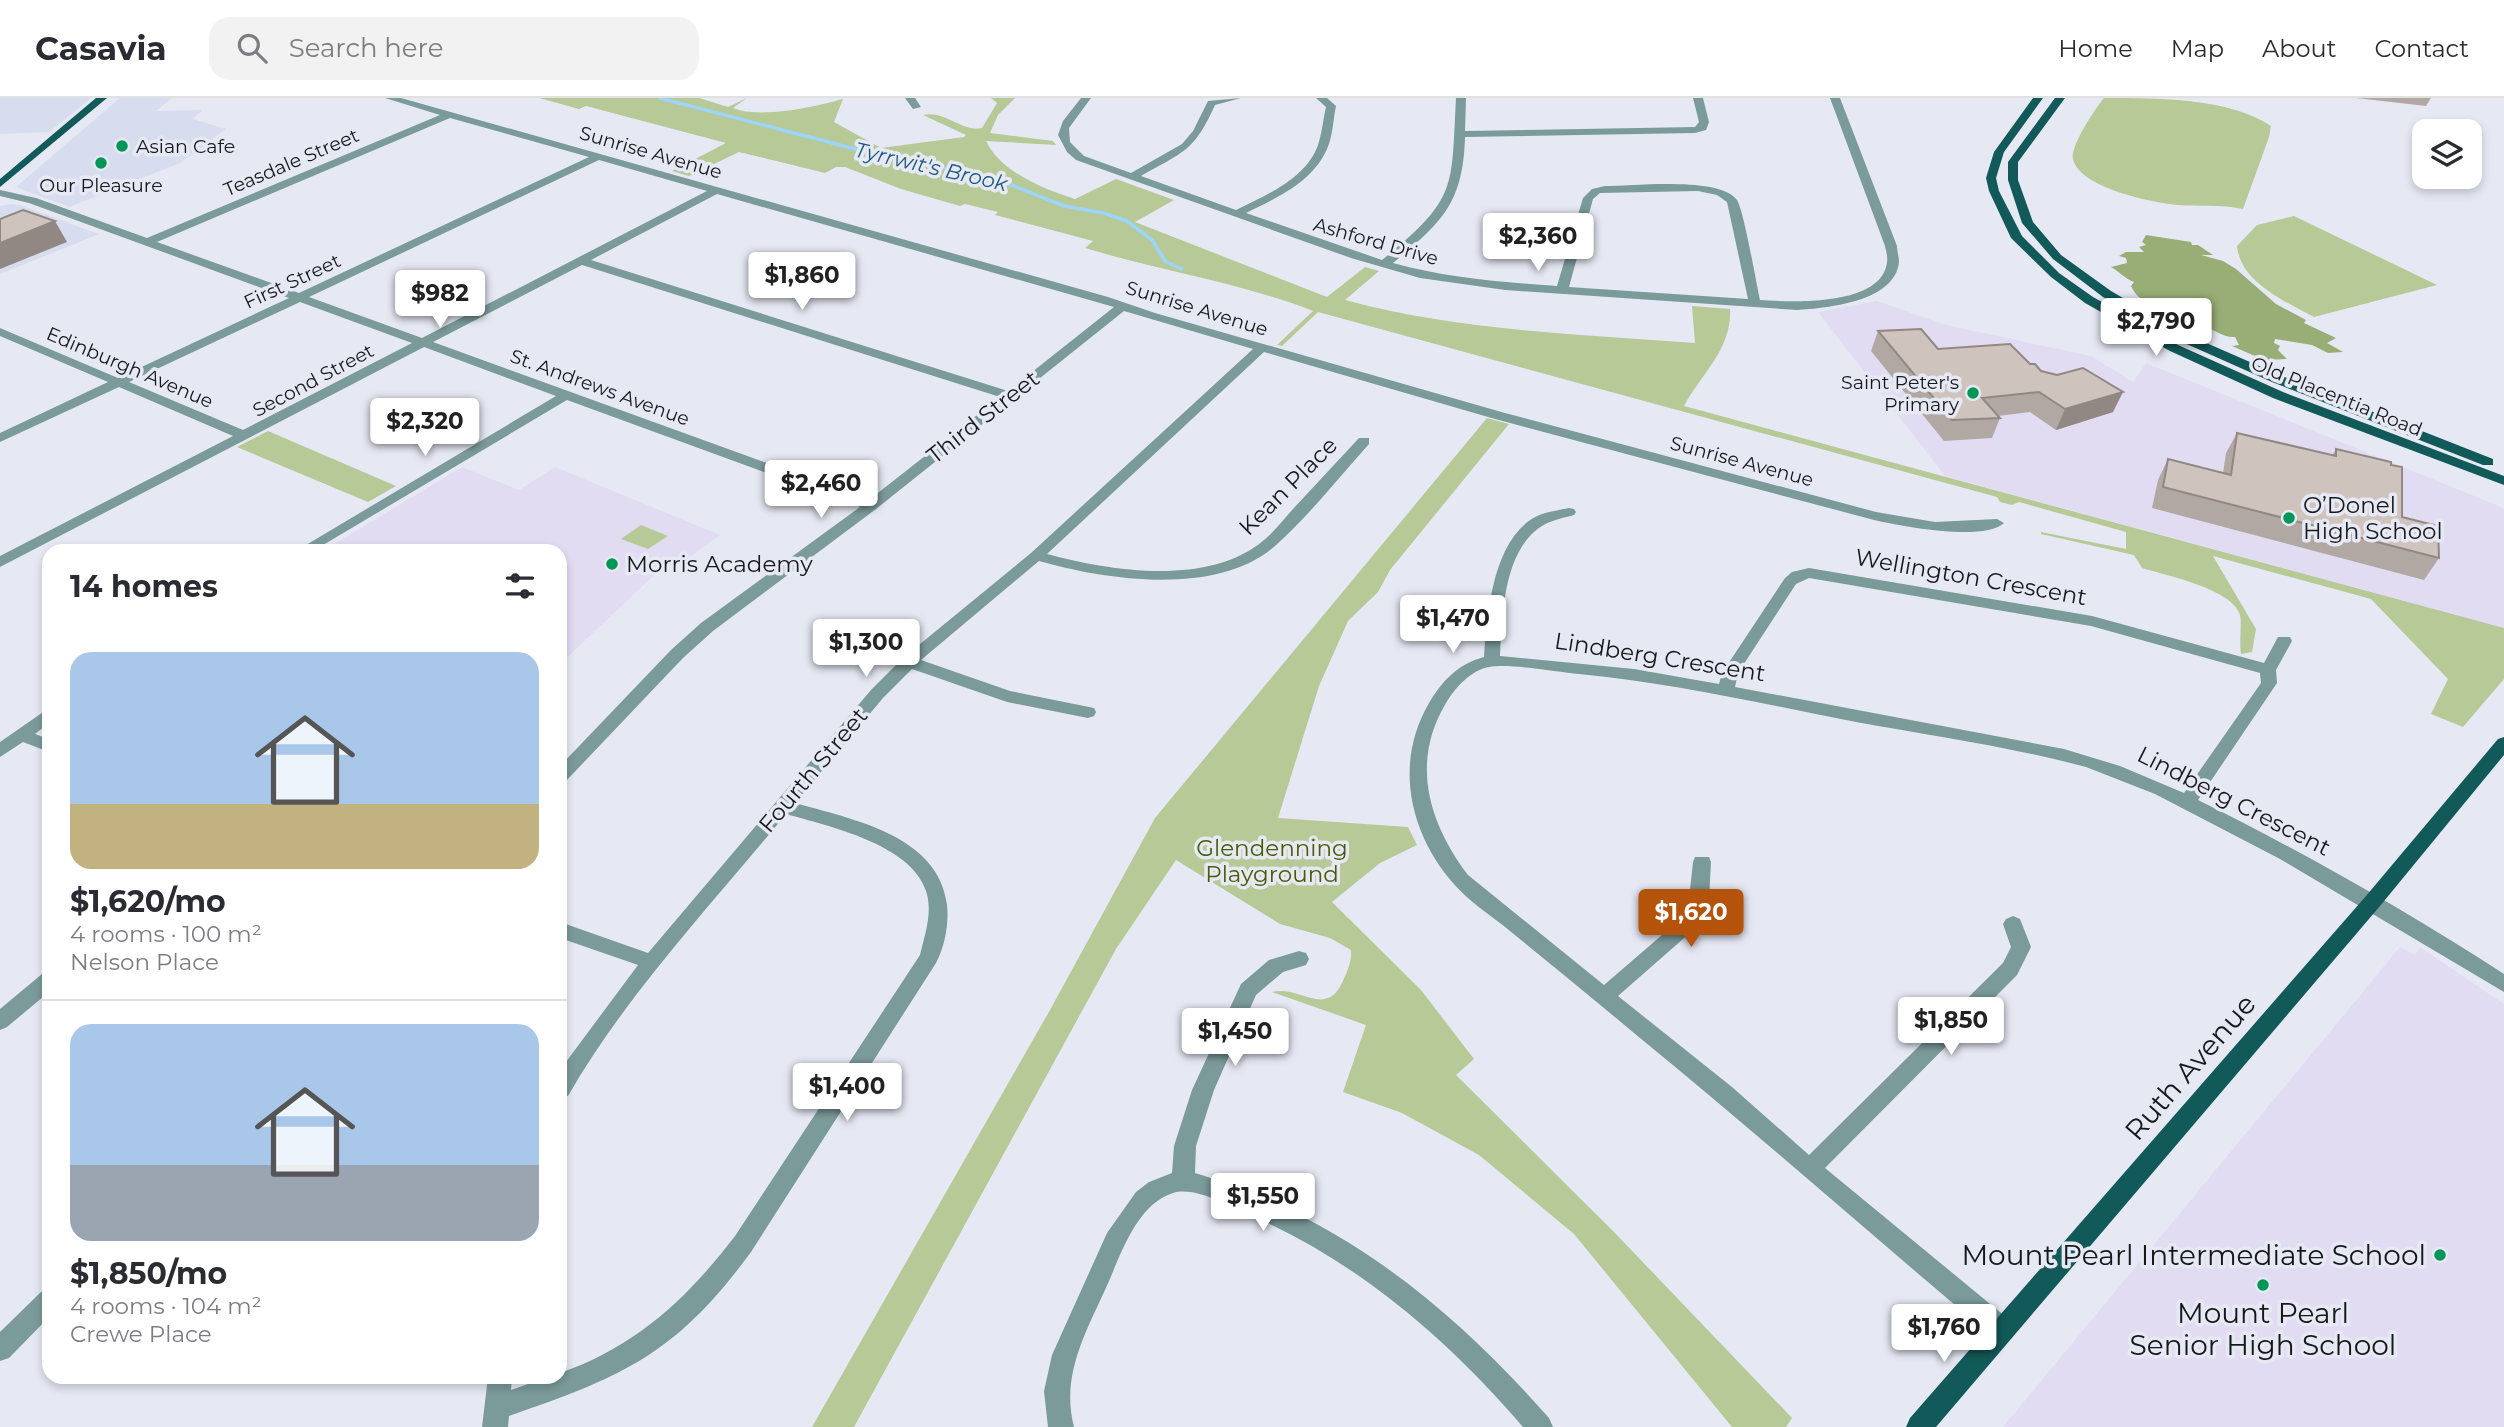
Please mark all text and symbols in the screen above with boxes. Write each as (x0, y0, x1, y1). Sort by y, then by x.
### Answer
search box (209, 17, 699, 80)
text: Casavia (35, 28, 167, 68)
icon: search (233, 29, 271, 67)
text: Search here (289, 32, 443, 64)
text: Home (2058, 34, 2133, 63)
text: Map (2171, 34, 2224, 63)
text: About (2262, 34, 2336, 63)
text: Contact (2374, 34, 2469, 63)
map controls (2412, 119, 2482, 189)
button: layers (2412, 119, 2482, 189)
street label: Sunrise Avenue (577, 121, 725, 184)
street label: Teasdale Street (220, 124, 363, 201)
place label: Asian Cafe (136, 135, 235, 158)
water label: Tyrrwit's Brook (852, 137, 1011, 197)
marker: Asian Cafe (114, 138, 130, 154)
marker: Our Pleasure (93, 155, 109, 171)
place label: Our Pleasure (39, 174, 163, 197)
street label: Ashford Drive (1311, 213, 1441, 270)
pin: $2,360 (1481, 214, 1595, 273)
text: $2,360 (1499, 222, 1577, 250)
street label: First Street (240, 249, 345, 314)
pin: $1,860 (745, 252, 859, 312)
text: $1,860 (764, 261, 840, 289)
pin: $982 (399, 271, 481, 330)
street label: Sunrise Avenue (1123, 276, 1271, 341)
text: $982 (411, 279, 469, 307)
pin: $2,790 (2099, 299, 2213, 358)
text: $2,790 (2117, 307, 2195, 335)
street label: Edinburgh Avenue (43, 322, 217, 413)
street label: Second Street (249, 339, 378, 422)
street label: St. Andrews Avenue (507, 344, 693, 431)
street label: Old Placentia Road (2248, 352, 2426, 441)
street label: Third Street (921, 364, 1045, 470)
place label: Saint Peter's Primary (1841, 371, 1960, 416)
marker: Saint Peter's Primary (1965, 385, 1981, 401)
pin: $2,320 (368, 398, 482, 458)
text: $2,320 (386, 407, 464, 435)
street label: Kean Place (1233, 431, 1343, 541)
street label: Sunrise Avenue (1668, 431, 1816, 492)
pin: $2,460 (764, 460, 878, 520)
text: $2,460 (781, 469, 861, 497)
place label: O’Donel High School (2303, 491, 2443, 545)
marker: O’Donel High School (2281, 510, 2297, 526)
street label: Wellington Crescent (1853, 543, 2089, 611)
place label: Morris Academy (626, 550, 813, 578)
marker: Morris Academy (604, 556, 620, 572)
icon: filters (501, 567, 539, 605)
text: 14 homes (70, 568, 218, 605)
pin: $1,470 (1396, 596, 1510, 655)
text: $1,470 (1416, 604, 1490, 632)
pin: $1,300 (809, 620, 923, 679)
street label: Lindberg Crescent (1553, 627, 1767, 687)
text: $1,300 (829, 628, 903, 656)
icon: home (242, 697, 368, 823)
street label: Fourth Street (753, 702, 873, 838)
street label: Lindberg Crescent (2133, 740, 2335, 862)
park label: Glendenning Playground (1196, 834, 1348, 888)
text: $1,620/mo (70, 883, 226, 920)
pin: $1,620 (1634, 890, 1748, 949)
text: $1,620 (1654, 898, 1728, 926)
text: 4 rooms · 100 m² (70, 920, 262, 948)
text: Nelson Place (70, 948, 219, 976)
street label: Ruth Avenue (2117, 987, 2263, 1147)
pin: $1,850 (1894, 998, 2008, 1057)
text: $1,850 (1914, 1006, 1988, 1034)
pin: $1,450 (1178, 1009, 1292, 1068)
text: $1,450 (1198, 1017, 1272, 1045)
pin: $1,400 (790, 1063, 904, 1123)
icon: home (242, 1069, 368, 1195)
text: $1,400 (809, 1072, 885, 1100)
pin: $1,550 (1206, 1174, 1320, 1233)
text: $1,550 (1227, 1182, 1299, 1210)
place label: Mount Pearl Intermediate School (1961, 1238, 2426, 1272)
marker: Mount Pearl Intermediate School (2432, 1247, 2448, 1263)
text: $1,850/mo (70, 1255, 227, 1292)
marker: Mount Pearl Senior High School (2255, 1277, 2271, 1293)
text: 4 rooms · 104 m² (70, 1292, 262, 1320)
place label: Mount Pearl Senior High School (2130, 1296, 2396, 1362)
pin: $1,760 (1887, 1304, 2001, 1364)
text: $1,760 (1907, 1313, 1981, 1341)
text: Crewe Place (70, 1320, 212, 1348)

